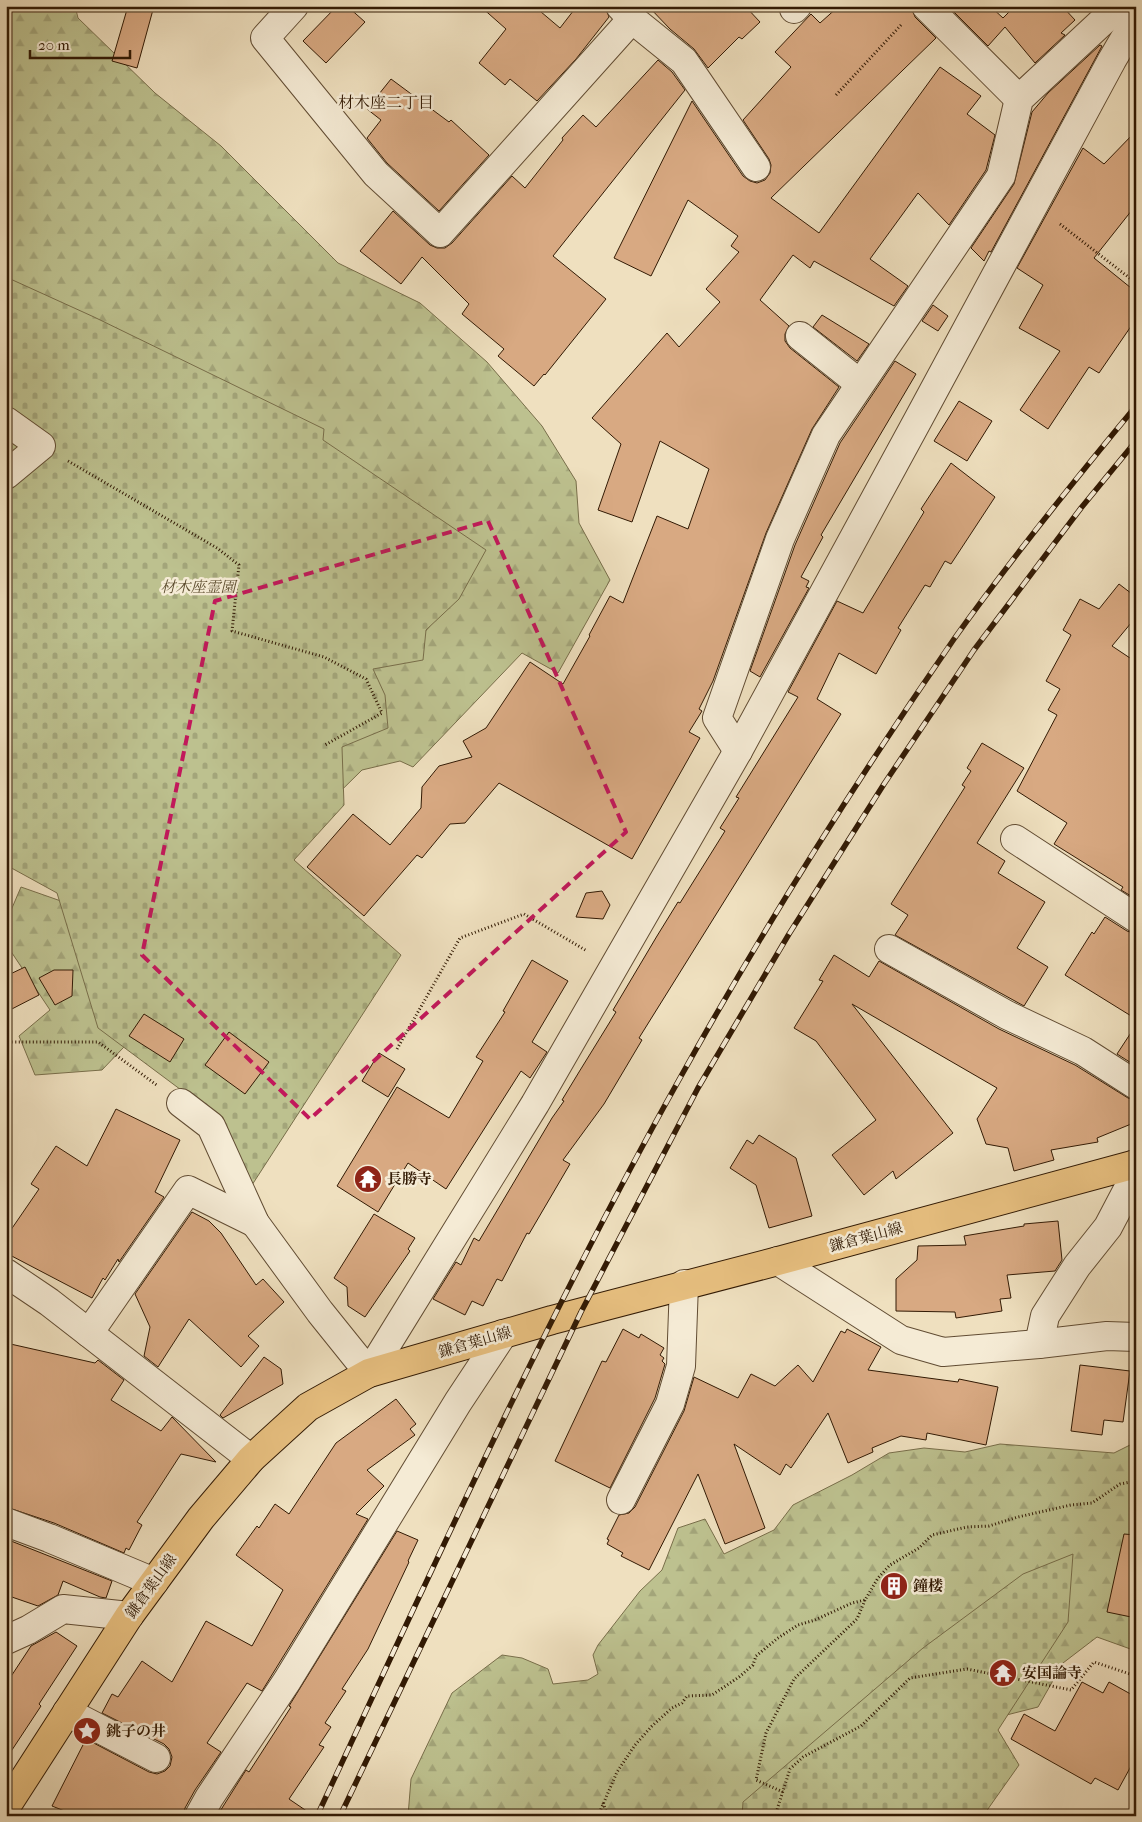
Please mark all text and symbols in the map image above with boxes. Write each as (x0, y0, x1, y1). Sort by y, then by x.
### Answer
scale bar (30, 28, 130, 60)
text: 20 m (38, 36, 70, 54)
district label: 材木座二丁目 (338, 93, 434, 112)
park label: 材木座霊園 (160, 578, 238, 596)
temple icon: 長勝寺 (353, 1164, 383, 1194)
place label: 長勝寺 (387, 1170, 432, 1188)
street label: 鎌倉葉山線 (827, 1219, 905, 1255)
street label: 鎌倉葉山線 (436, 1323, 514, 1361)
street label: 鎌倉葉山線 (122, 1550, 180, 1622)
building icon: 鐘楼 (879, 1571, 909, 1601)
place label: 鐘楼 (913, 1577, 943, 1595)
temple icon: 安国論寺 (988, 1658, 1018, 1688)
place label: 安国論寺 (1022, 1664, 1082, 1682)
place icon: 銚子の井 (72, 1716, 102, 1746)
place label: 銚子の井 (106, 1722, 166, 1740)

